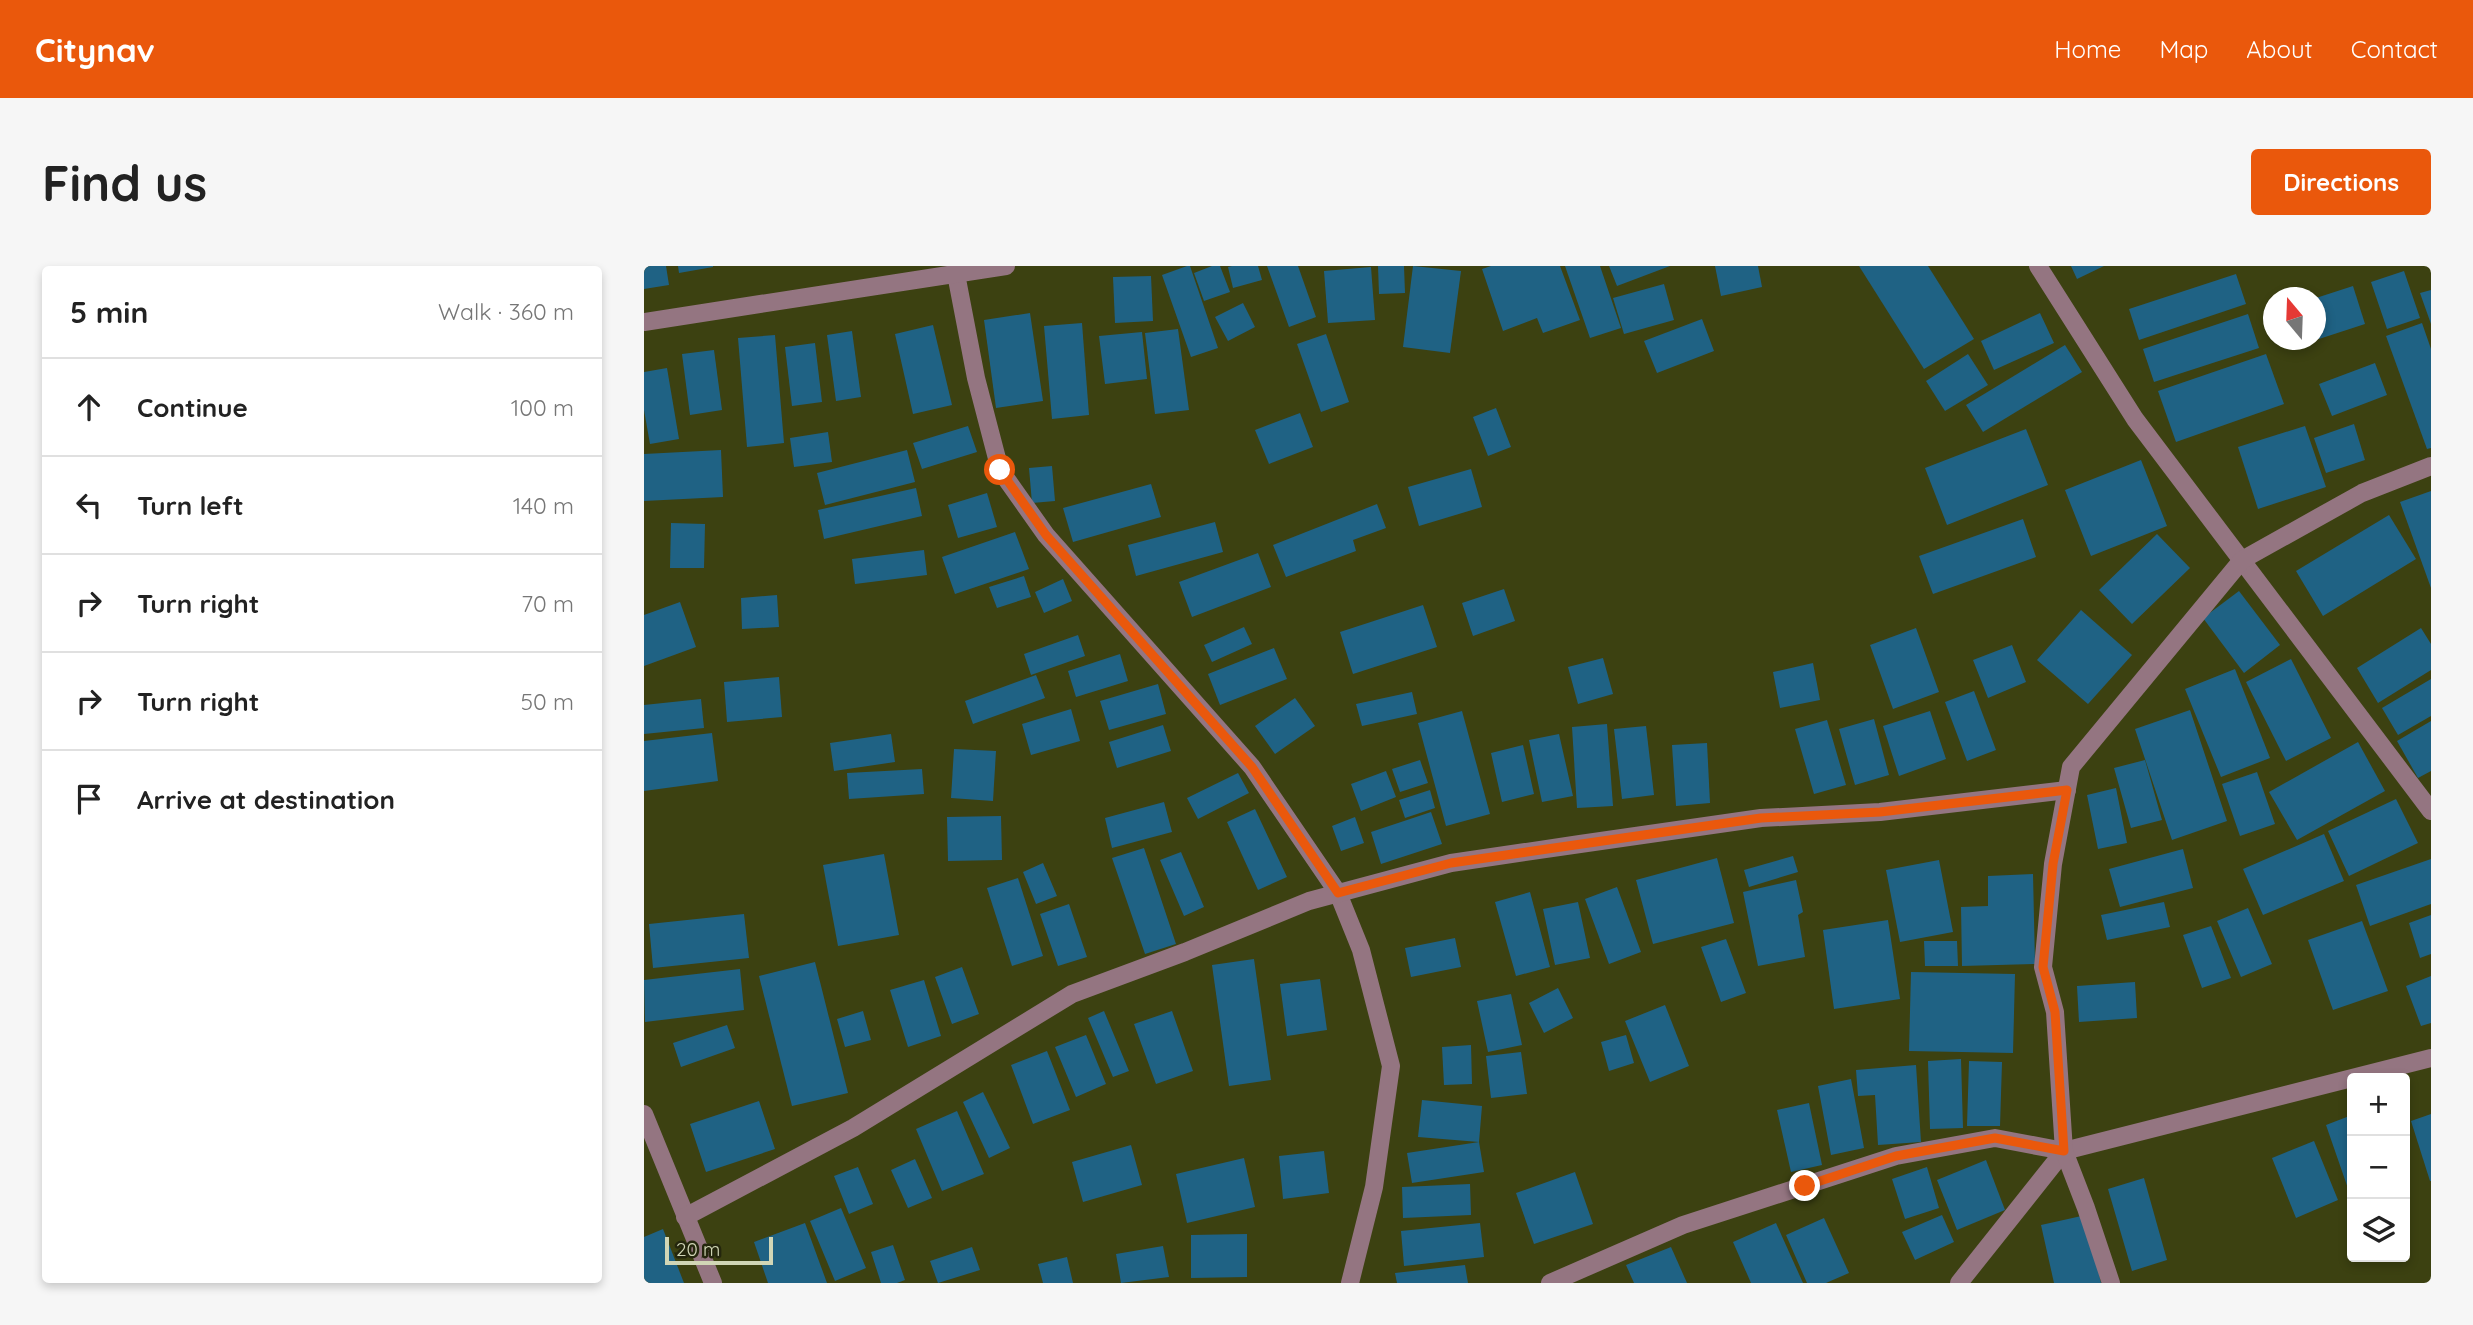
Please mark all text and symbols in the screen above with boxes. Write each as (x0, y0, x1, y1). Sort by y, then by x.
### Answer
text: Citynav (35, 29, 155, 70)
text: Home (2054, 34, 2121, 64)
text: Map (2159, 34, 2208, 64)
text: About (2246, 34, 2313, 64)
text: Contact (2351, 34, 2438, 64)
button: Directions (2251, 149, 2431, 215)
text: Find us (42, 152, 207, 213)
north arrow (2263, 287, 2326, 350)
text: 5 min (70, 293, 148, 331)
text: Walk · 360 m (438, 297, 574, 326)
icon: ahead (70, 388, 108, 426)
text: Continue (137, 391, 248, 424)
text: 100 m (511, 393, 574, 422)
route start (984, 454, 1015, 485)
icon: left (70, 486, 108, 524)
text: Turn left (137, 489, 244, 522)
text: 140 m (513, 491, 574, 520)
icon: right (70, 584, 108, 622)
text: Turn right (137, 587, 259, 620)
text: 70 m (521, 589, 574, 618)
icon: right (70, 682, 108, 720)
text: Turn right (137, 685, 259, 718)
text: 50 m (521, 687, 574, 716)
icon: arrive (70, 780, 108, 818)
text: Arrive at destination (137, 783, 395, 816)
map controls (2347, 1073, 2410, 1262)
button: + (2347, 1073, 2410, 1136)
button: − (2347, 1136, 2410, 1199)
route end (1789, 1170, 1820, 1201)
button: layers (2347, 1199, 2410, 1262)
scale bar (665, 1234, 774, 1266)
text: 20 m (676, 1237, 720, 1261)

